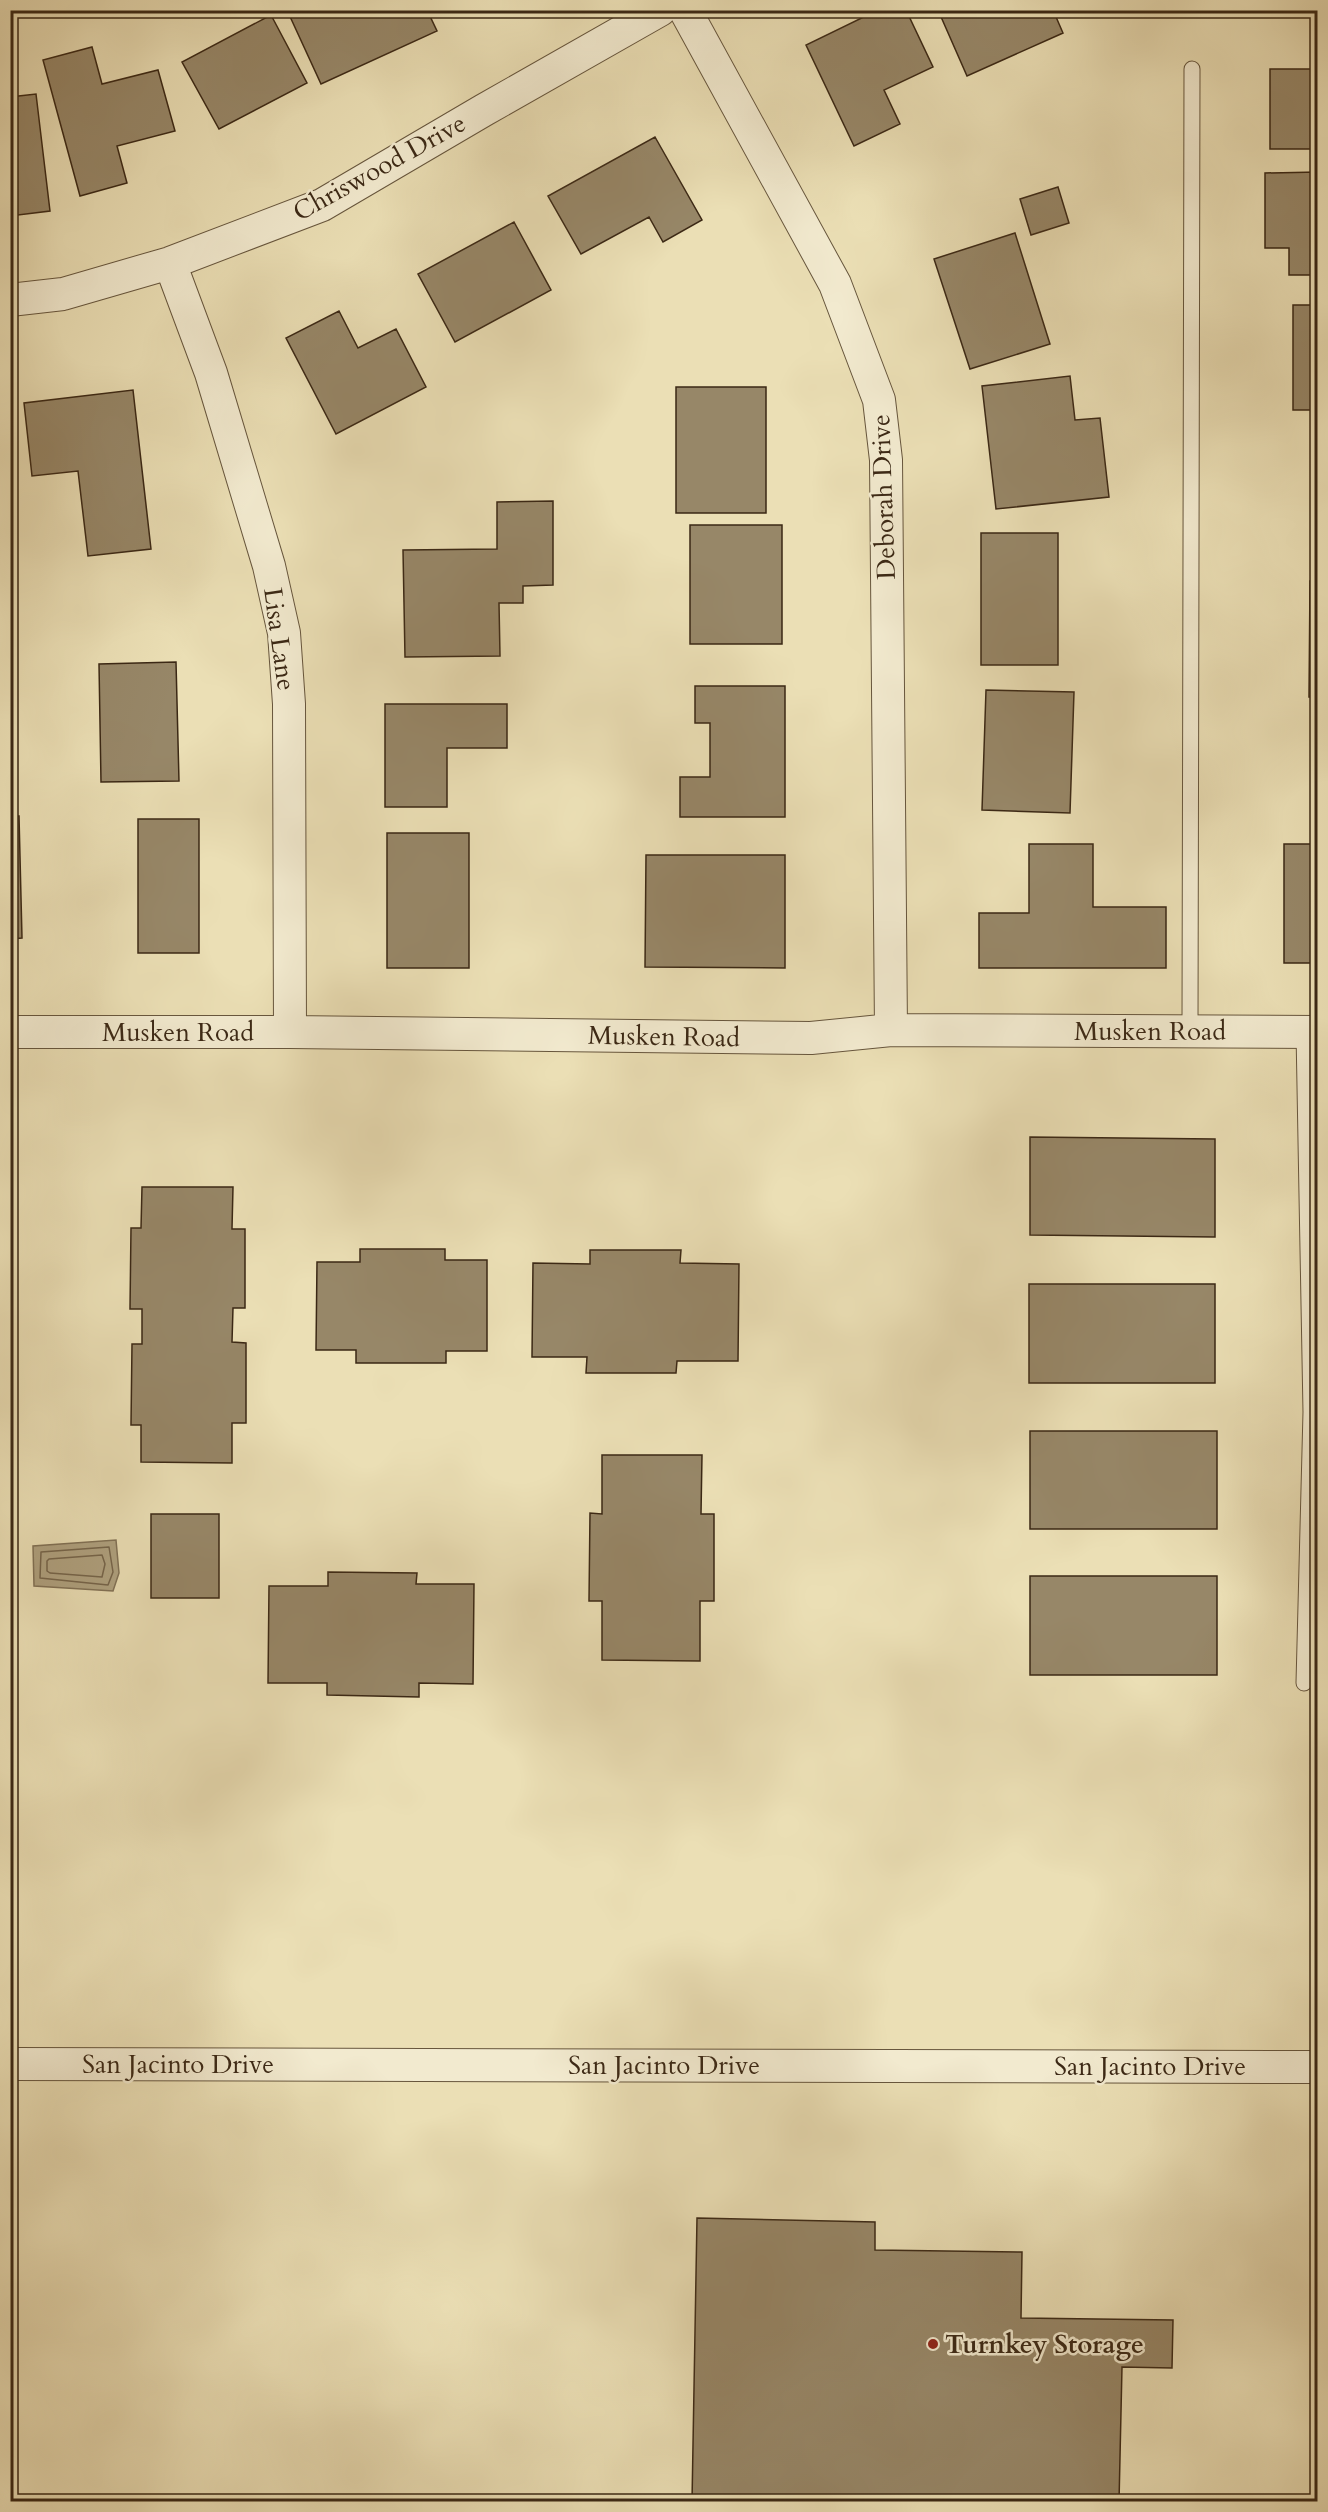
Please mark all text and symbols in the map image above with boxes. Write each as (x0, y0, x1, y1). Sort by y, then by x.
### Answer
street label: Chriswood Drive (287, 106, 472, 229)
street label: Deborah Drive (863, 414, 904, 580)
street label: Lisa Lane (255, 585, 304, 693)
street label: Musken Road (1074, 1014, 1226, 1049)
street label: Musken Road (102, 1015, 254, 1050)
street label: Musken Road (588, 1018, 740, 1055)
street label: San Jacinto Drive (82, 2047, 274, 2082)
street label: San Jacinto Drive (568, 2048, 760, 2083)
street label: San Jacinto Drive (1054, 2049, 1246, 2084)
place label: Turnkey Storage (945, 2327, 1144, 2362)
marker: Turnkey Storage (926, 2337, 940, 2351)

